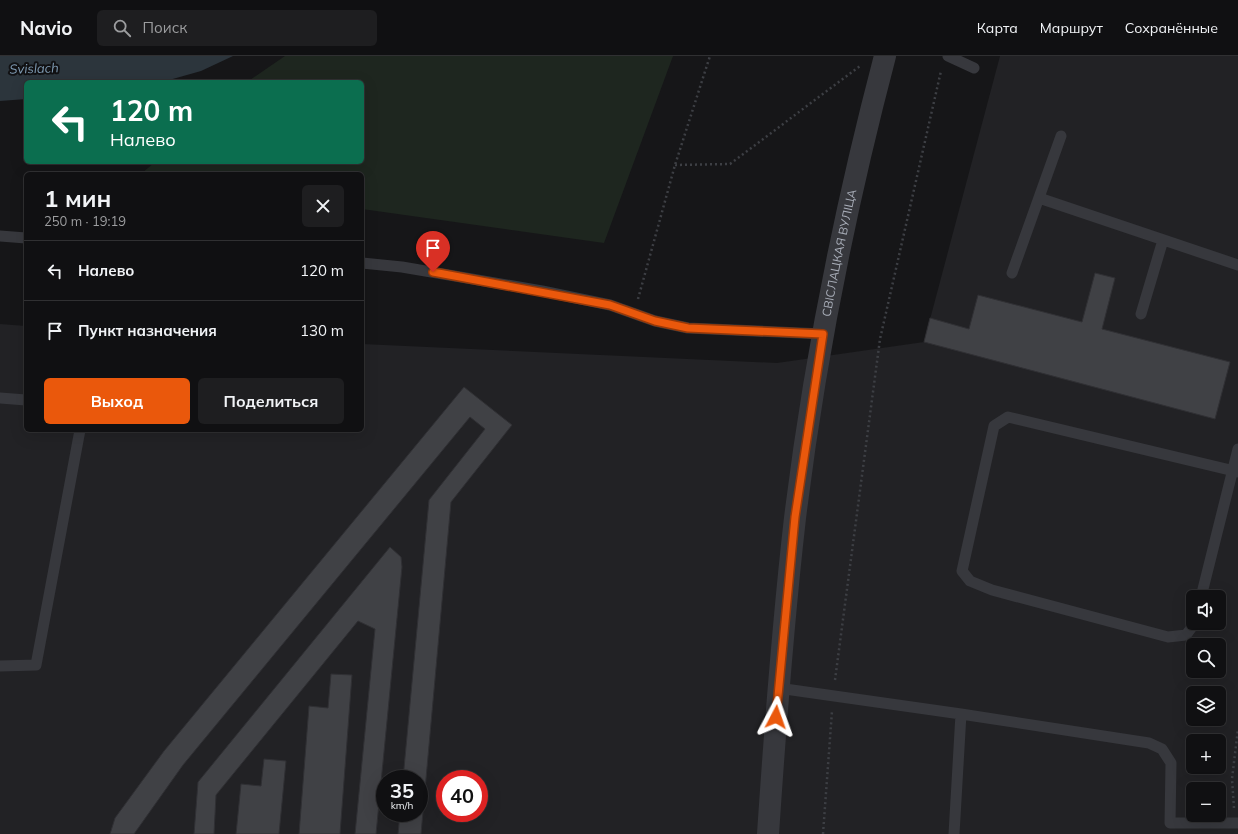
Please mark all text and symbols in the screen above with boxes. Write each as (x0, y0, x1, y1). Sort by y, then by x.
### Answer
search box (97, 10, 377, 46)
text: Navio (20, 16, 73, 40)
icon: search (111, 17, 133, 39)
text: Поиск (143, 18, 187, 37)
text: Карта (977, 19, 1018, 37)
text: Маршрут (1040, 19, 1103, 37)
text: Сохранённые (1125, 19, 1218, 37)
water label: Svislach (9, 59, 59, 77)
text: 120 m (110, 93, 193, 128)
icon: left (44, 96, 96, 148)
text: Налево (110, 128, 176, 151)
text: 1 мин (44, 183, 111, 213)
button: close (302, 185, 344, 227)
street label: СВІСЛАЦКАЯ ВУЛІЦА (818, 187, 859, 318)
text: 250 m · 19:19 (44, 213, 126, 229)
pin (416, 231, 450, 272)
icon: arrive (422, 237, 444, 259)
icon: left (44, 260, 66, 282)
text: Налево (78, 261, 134, 280)
text: 120 m (300, 261, 344, 280)
icon: arrive (44, 320, 66, 342)
text: Пункт назначения (78, 321, 217, 340)
text: 130 m (300, 321, 344, 340)
button: Выход (44, 378, 190, 424)
button: Поделиться (198, 378, 344, 424)
map controls (1186, 590, 1226, 822)
button: sound (1186, 590, 1226, 630)
button: search (1186, 638, 1226, 678)
button: layers (1186, 686, 1226, 726)
position arrow (755, 696, 797, 738)
button: + (1186, 734, 1226, 774)
speed limit sign: 40 (436, 770, 488, 822)
text: 35 (390, 778, 414, 803)
button: − (1186, 782, 1226, 822)
text: km/h (391, 799, 413, 812)

